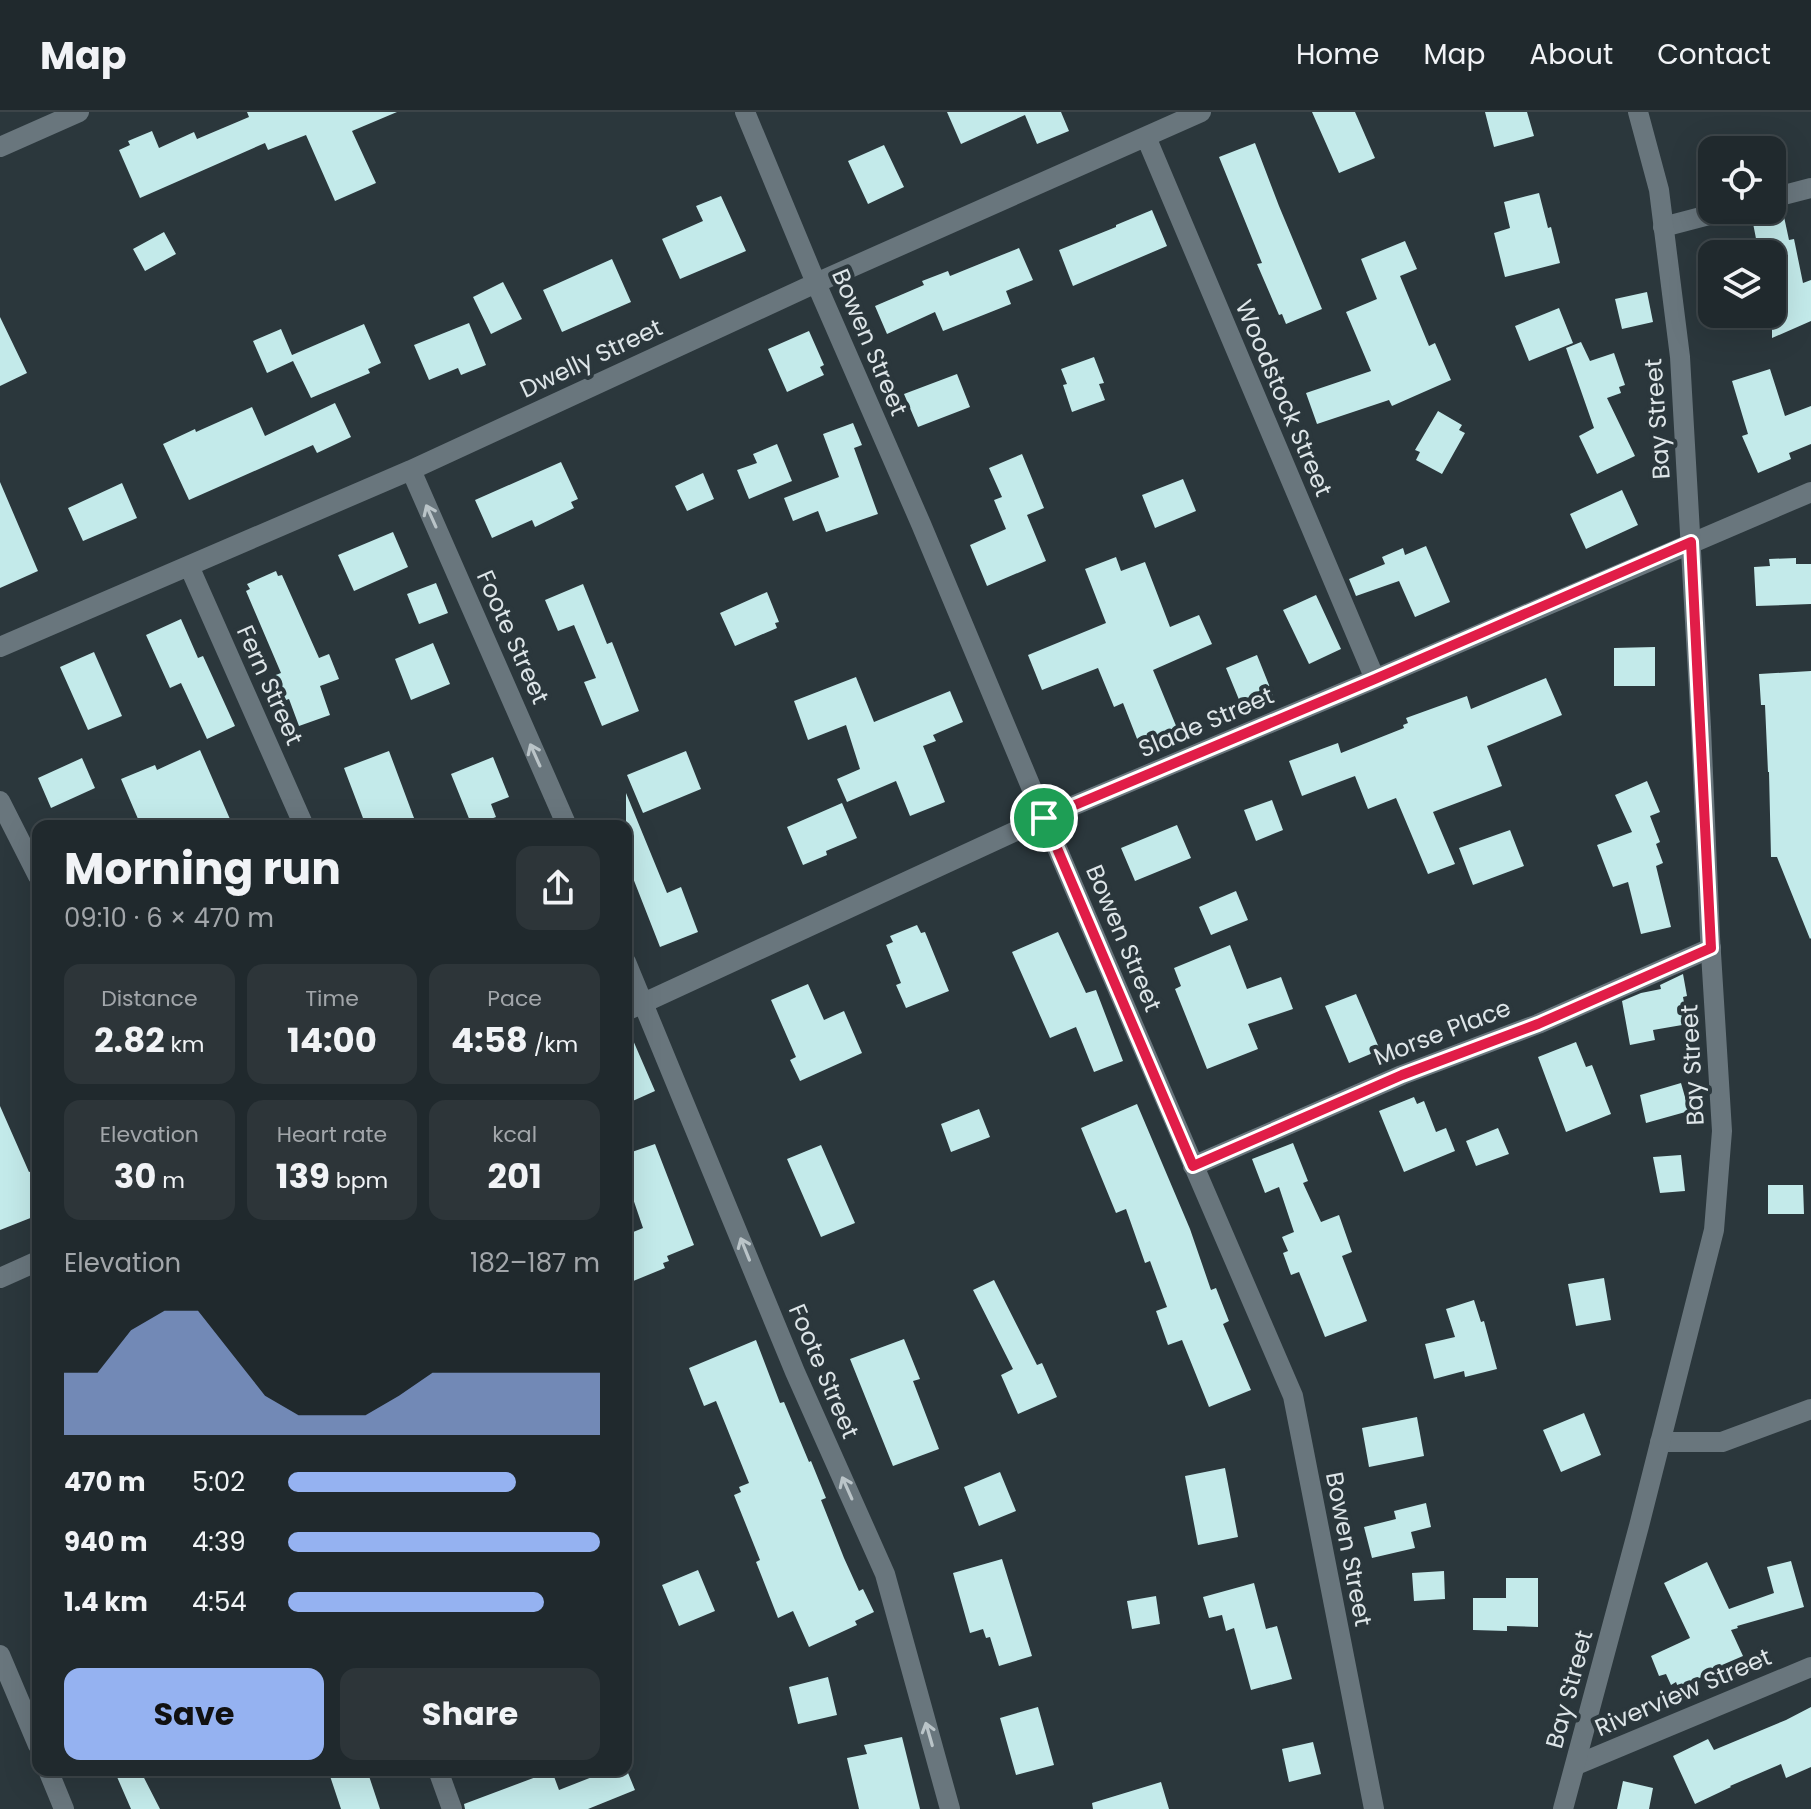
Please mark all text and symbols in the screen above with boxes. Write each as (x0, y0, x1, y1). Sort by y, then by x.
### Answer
text: Map (40, 29, 127, 82)
text: Home (1296, 35, 1379, 74)
text: Map (1423, 35, 1485, 74)
text: About (1529, 35, 1613, 74)
text: Contact (1657, 35, 1771, 74)
map controls (1698, 136, 1786, 328)
button: locate (1698, 136, 1786, 224)
button: layers (1698, 240, 1786, 328)
street label: Bowen Street (824, 263, 916, 421)
street label: Woodstock Street (1228, 295, 1340, 501)
street label: Dwelly Street (514, 311, 668, 405)
street label: Bay Street (1636, 357, 1678, 481)
one-way arrow (423, 504, 438, 529)
street label: Foote Street (469, 565, 557, 709)
street label: Fern Street (229, 620, 311, 750)
street label: Slade Street (1133, 679, 1279, 765)
one-way arrow (527, 743, 542, 767)
pin (1010, 784, 1078, 852)
icon: arrive (1022, 796, 1066, 840)
text: Morning run (64, 838, 341, 899)
button: share (516, 846, 600, 930)
street label: Bowen Street (1078, 859, 1170, 1017)
text: 09:10 · 6 × 470 m (64, 900, 274, 936)
text: Distance (101, 983, 198, 1014)
text: Time (305, 983, 359, 1014)
text: Pace (487, 983, 542, 1014)
street label: Morse Place (1369, 991, 1515, 1073)
street label: Bay Street (1672, 1004, 1712, 1126)
text: 2.82 (94, 1016, 165, 1064)
text: 14:00 (287, 1016, 377, 1064)
text: 4:58 (451, 1016, 528, 1064)
text: km (165, 1029, 204, 1060)
text: /km (528, 1029, 578, 1060)
text: Elevation (100, 1119, 199, 1150)
text: Heart rate (277, 1119, 387, 1150)
text: kcal (492, 1119, 537, 1150)
text: 30 (114, 1152, 156, 1200)
text: 139 (276, 1152, 330, 1200)
text: 201 (487, 1152, 542, 1200)
text: m (156, 1165, 185, 1196)
text: bpm (330, 1165, 388, 1196)
one-way arrow (736, 1237, 751, 1262)
text: Elevation (64, 1245, 181, 1281)
text: 182–187 m (470, 1245, 600, 1281)
street label: Foote Street (781, 1299, 867, 1443)
text: 470 m (64, 1464, 146, 1500)
text: 5:02 (192, 1464, 245, 1500)
street label: Bowen Street (1318, 1469, 1380, 1629)
one-way arrow (838, 1476, 853, 1501)
text: 940 m (64, 1524, 148, 1560)
text: 4:39 (192, 1524, 246, 1560)
text: 1.4 km (64, 1584, 148, 1620)
text: 4:54 (192, 1584, 247, 1620)
street label: Bay Street (1537, 1626, 1601, 1752)
street label: Riverview Street (1590, 1640, 1776, 1744)
button: Save (64, 1668, 324, 1760)
button: Share (340, 1668, 600, 1760)
one-way arrow (921, 1721, 936, 1747)

